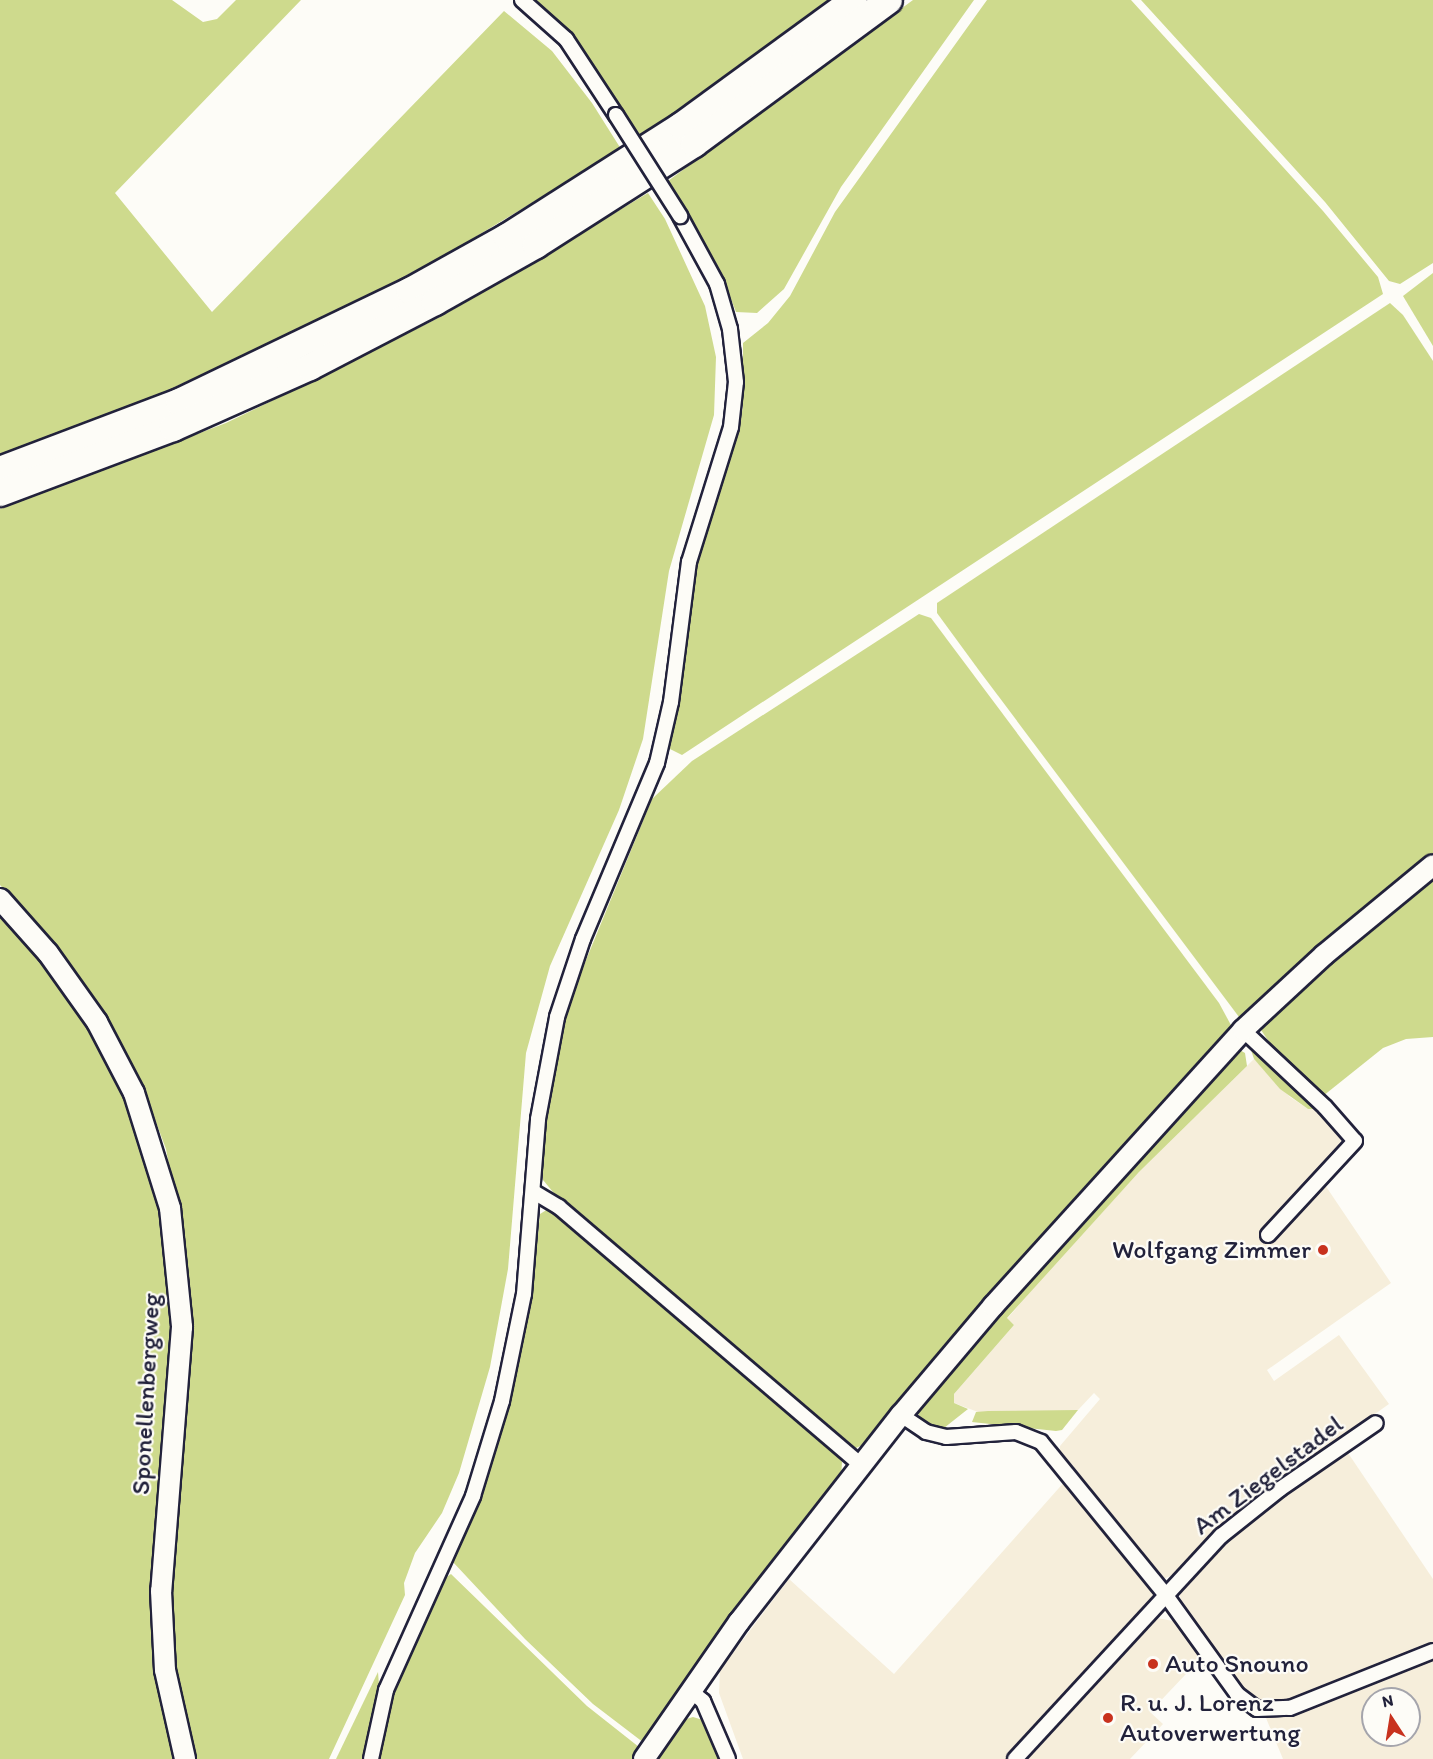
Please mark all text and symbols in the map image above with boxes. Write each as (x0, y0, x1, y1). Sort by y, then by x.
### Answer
place label: Wolfgang Zimmer (1112, 1234, 1311, 1266)
marker: Wolfgang Zimmer (1316, 1243, 1330, 1257)
street label: Sponellenbergweg (125, 1292, 167, 1496)
street label: Am Ziegelstadel (1187, 1408, 1349, 1542)
place label: Auto Snouno (1165, 1648, 1308, 1680)
marker: Auto Snouno (1146, 1657, 1160, 1671)
place label: R. u. J. Lorenz Autoverwertung (1120, 1687, 1300, 1748)
north arrow (1361, 1687, 1421, 1747)
text: N (1380, 1690, 1395, 1711)
marker: R. u. J. Lorenz Autoverwertung (1101, 1711, 1115, 1725)

